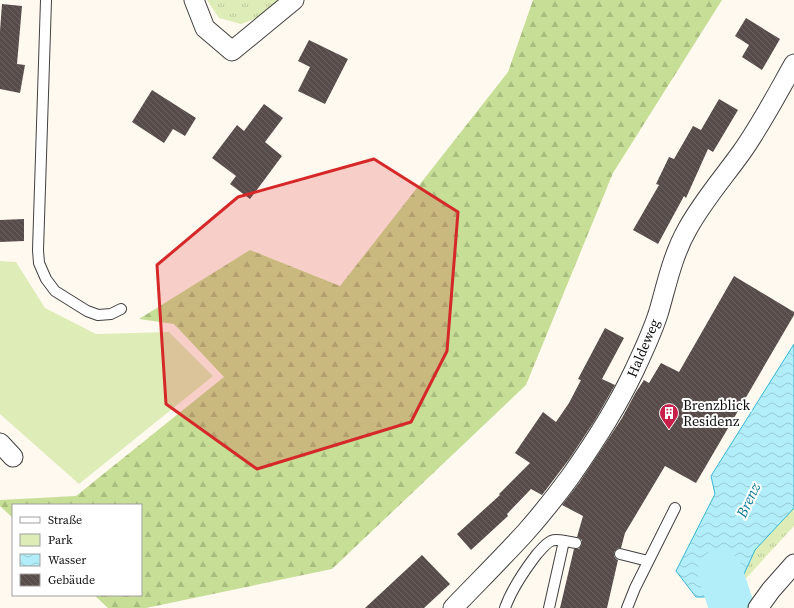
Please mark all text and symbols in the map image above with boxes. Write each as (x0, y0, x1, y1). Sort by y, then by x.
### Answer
street label: Haldeweg (622, 316, 664, 380)
place label: Brenzblick Residenz (683, 395, 751, 431)
building icon: Brenzblick Residenz (658, 402, 680, 430)
water label: Brenz (730, 478, 766, 522)
legend (12, 504, 142, 596)
text: Straße (48, 512, 82, 528)
text: Park (48, 532, 73, 548)
text: Wasser (48, 552, 86, 568)
text: Gebäude (48, 572, 95, 588)

